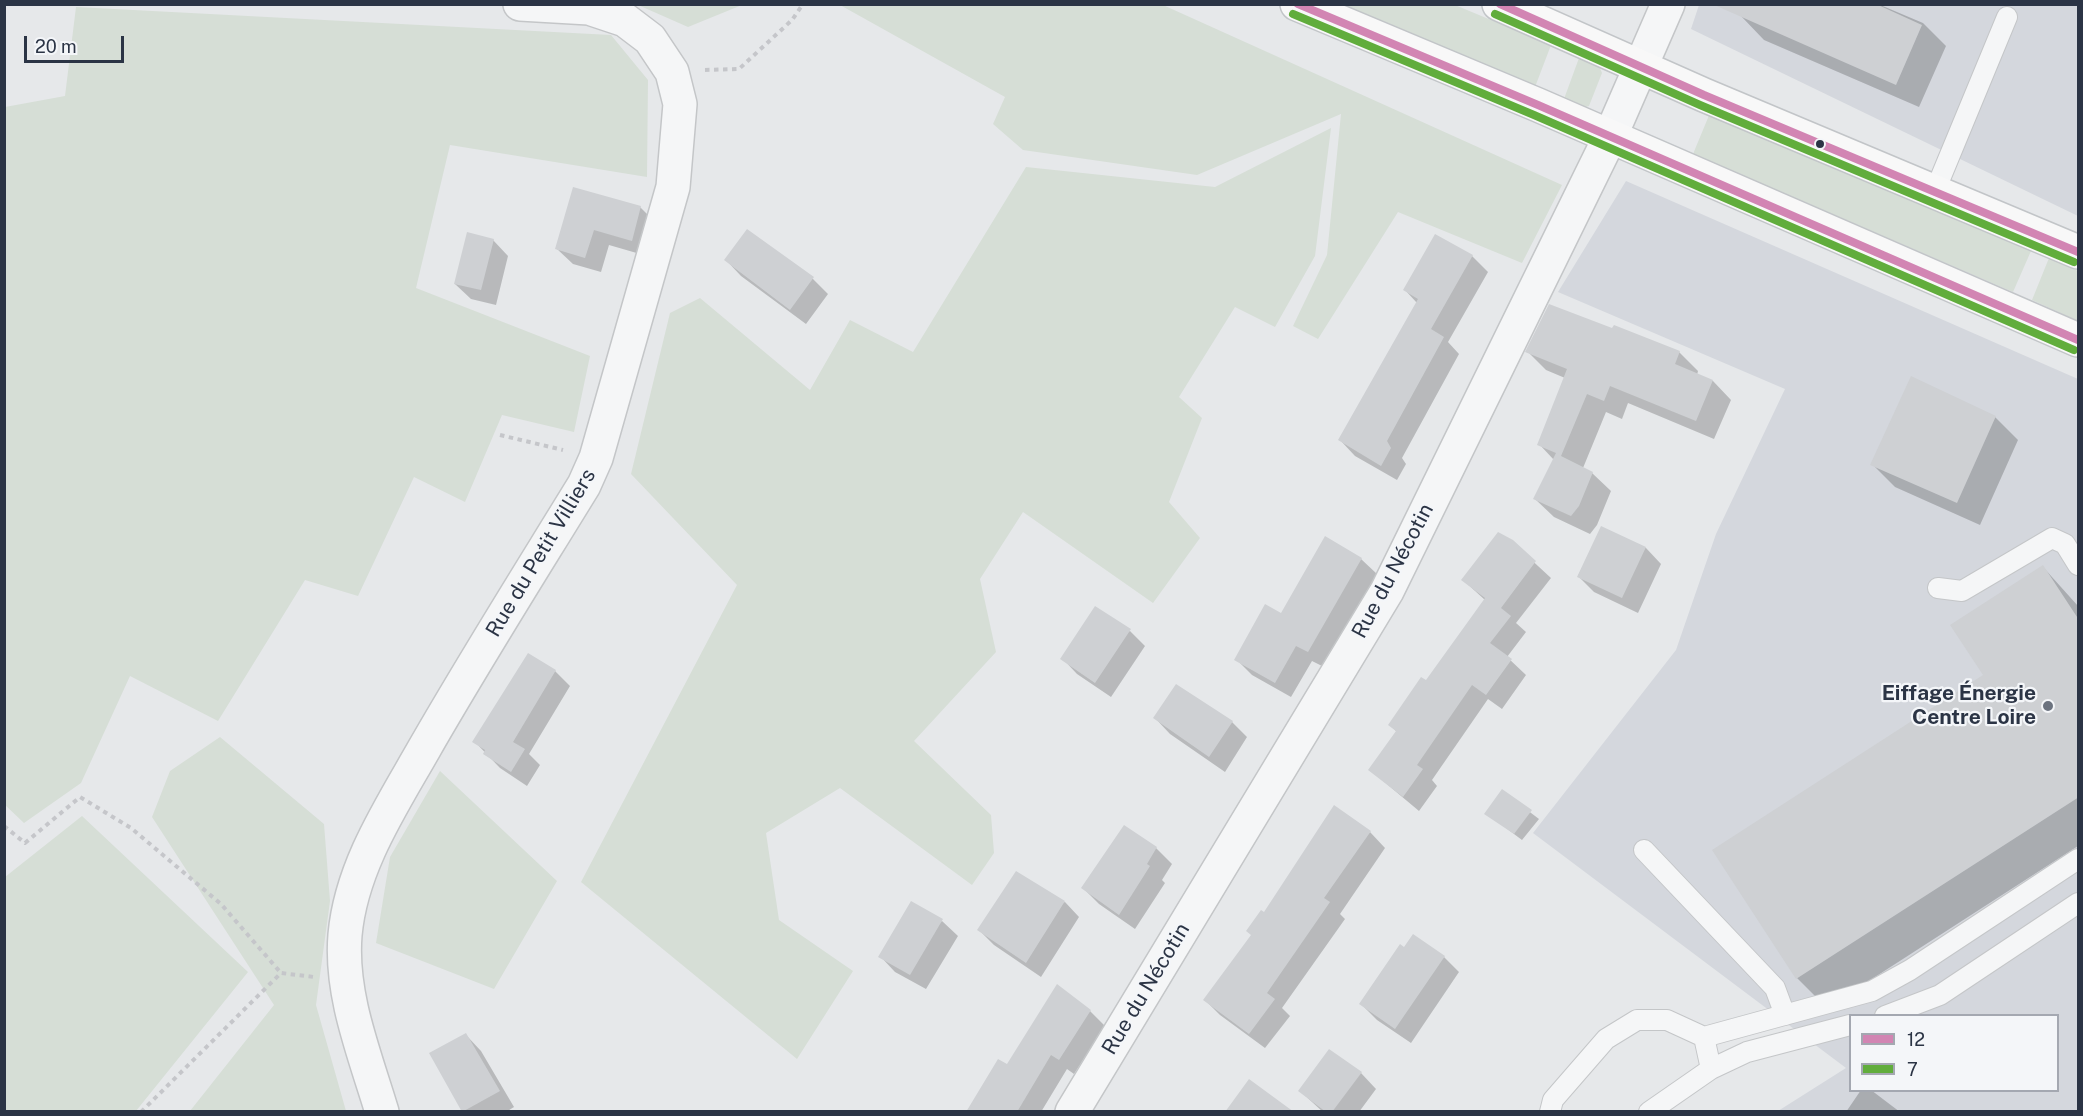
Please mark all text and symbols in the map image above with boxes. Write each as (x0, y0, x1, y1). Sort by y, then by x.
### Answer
scale bar (27, 24, 128, 62)
text: 20 m (35, 36, 77, 57)
unlabelled marker (1814, 138, 1826, 150)
street label: Rue du Petit Villiers (481, 464, 601, 642)
street label: Rue du Nécotin (1347, 499, 1439, 643)
place label: Eiffage Énergie Centre Loire (1882, 681, 2036, 731)
marker: Eiffage Énergie Centre Loire (2041, 699, 2055, 713)
street label: Rue du Nécotin (1097, 919, 1195, 1059)
legend (1849, 1014, 2059, 1092)
text: 12 (1907, 1029, 1925, 1050)
text: 7 (1907, 1059, 1918, 1080)

